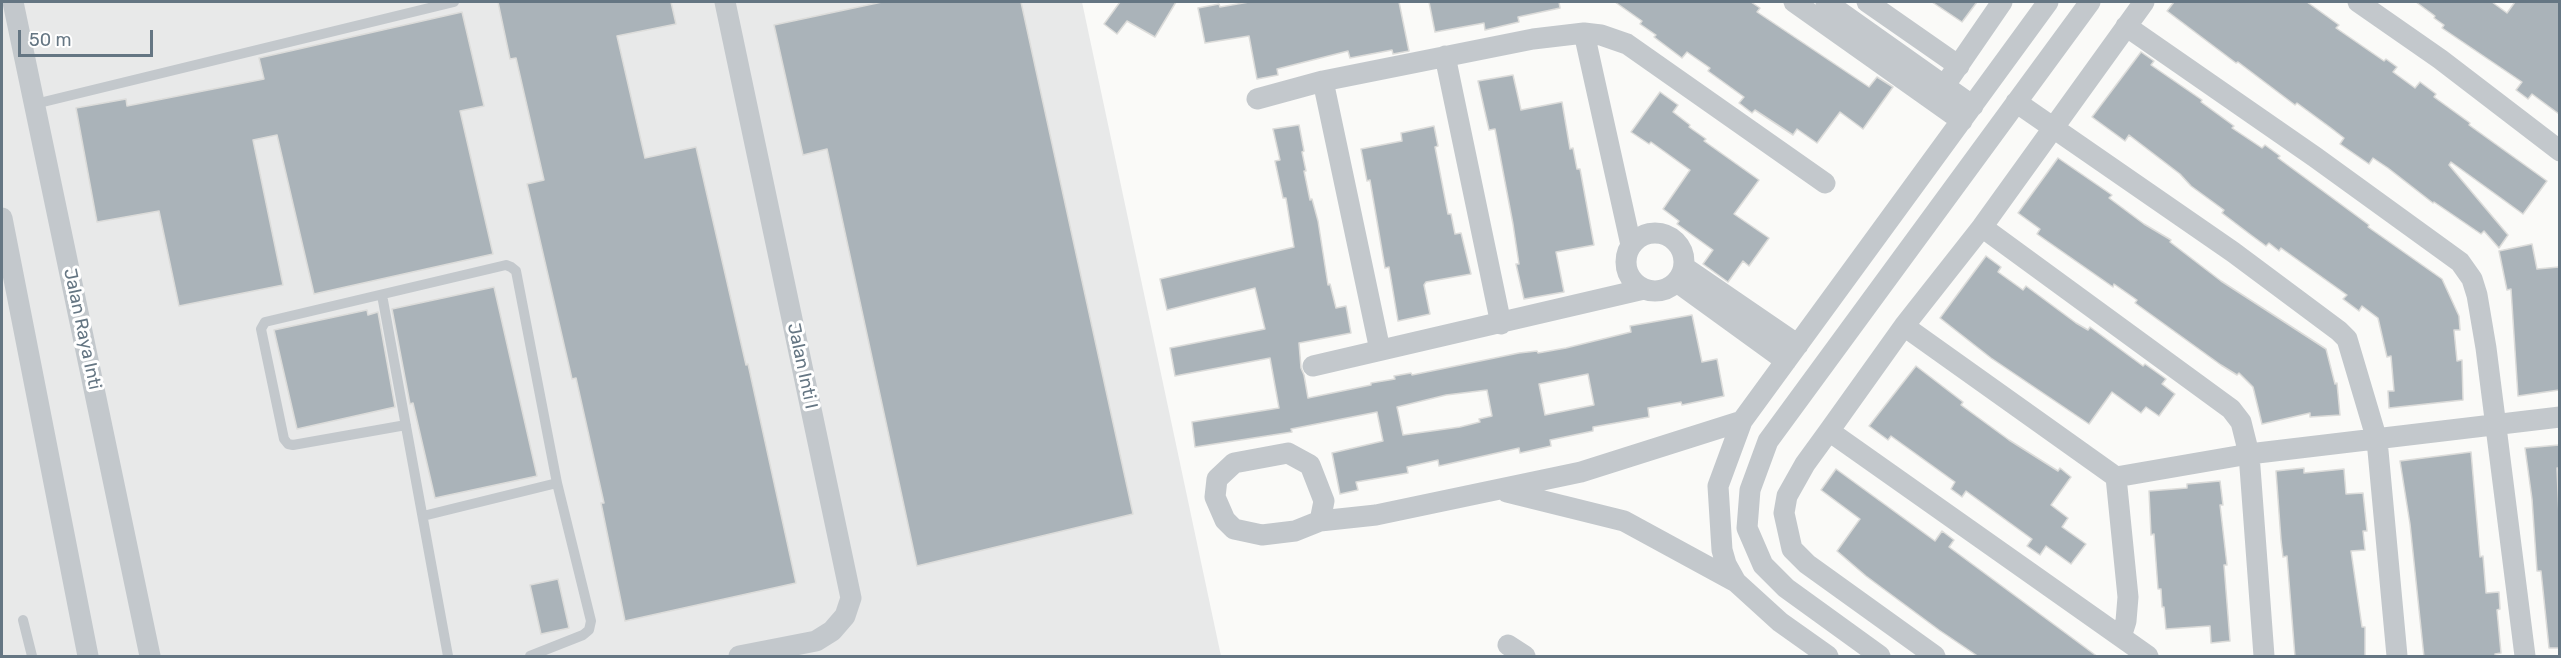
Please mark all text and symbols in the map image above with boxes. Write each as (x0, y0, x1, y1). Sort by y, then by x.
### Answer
scale bar (21, 18, 156, 56)
text: 50 m (29, 29, 72, 51)
street label: Jalan Raya Inti (59, 266, 105, 392)
street label: Jalan Inti I (782, 321, 822, 411)

